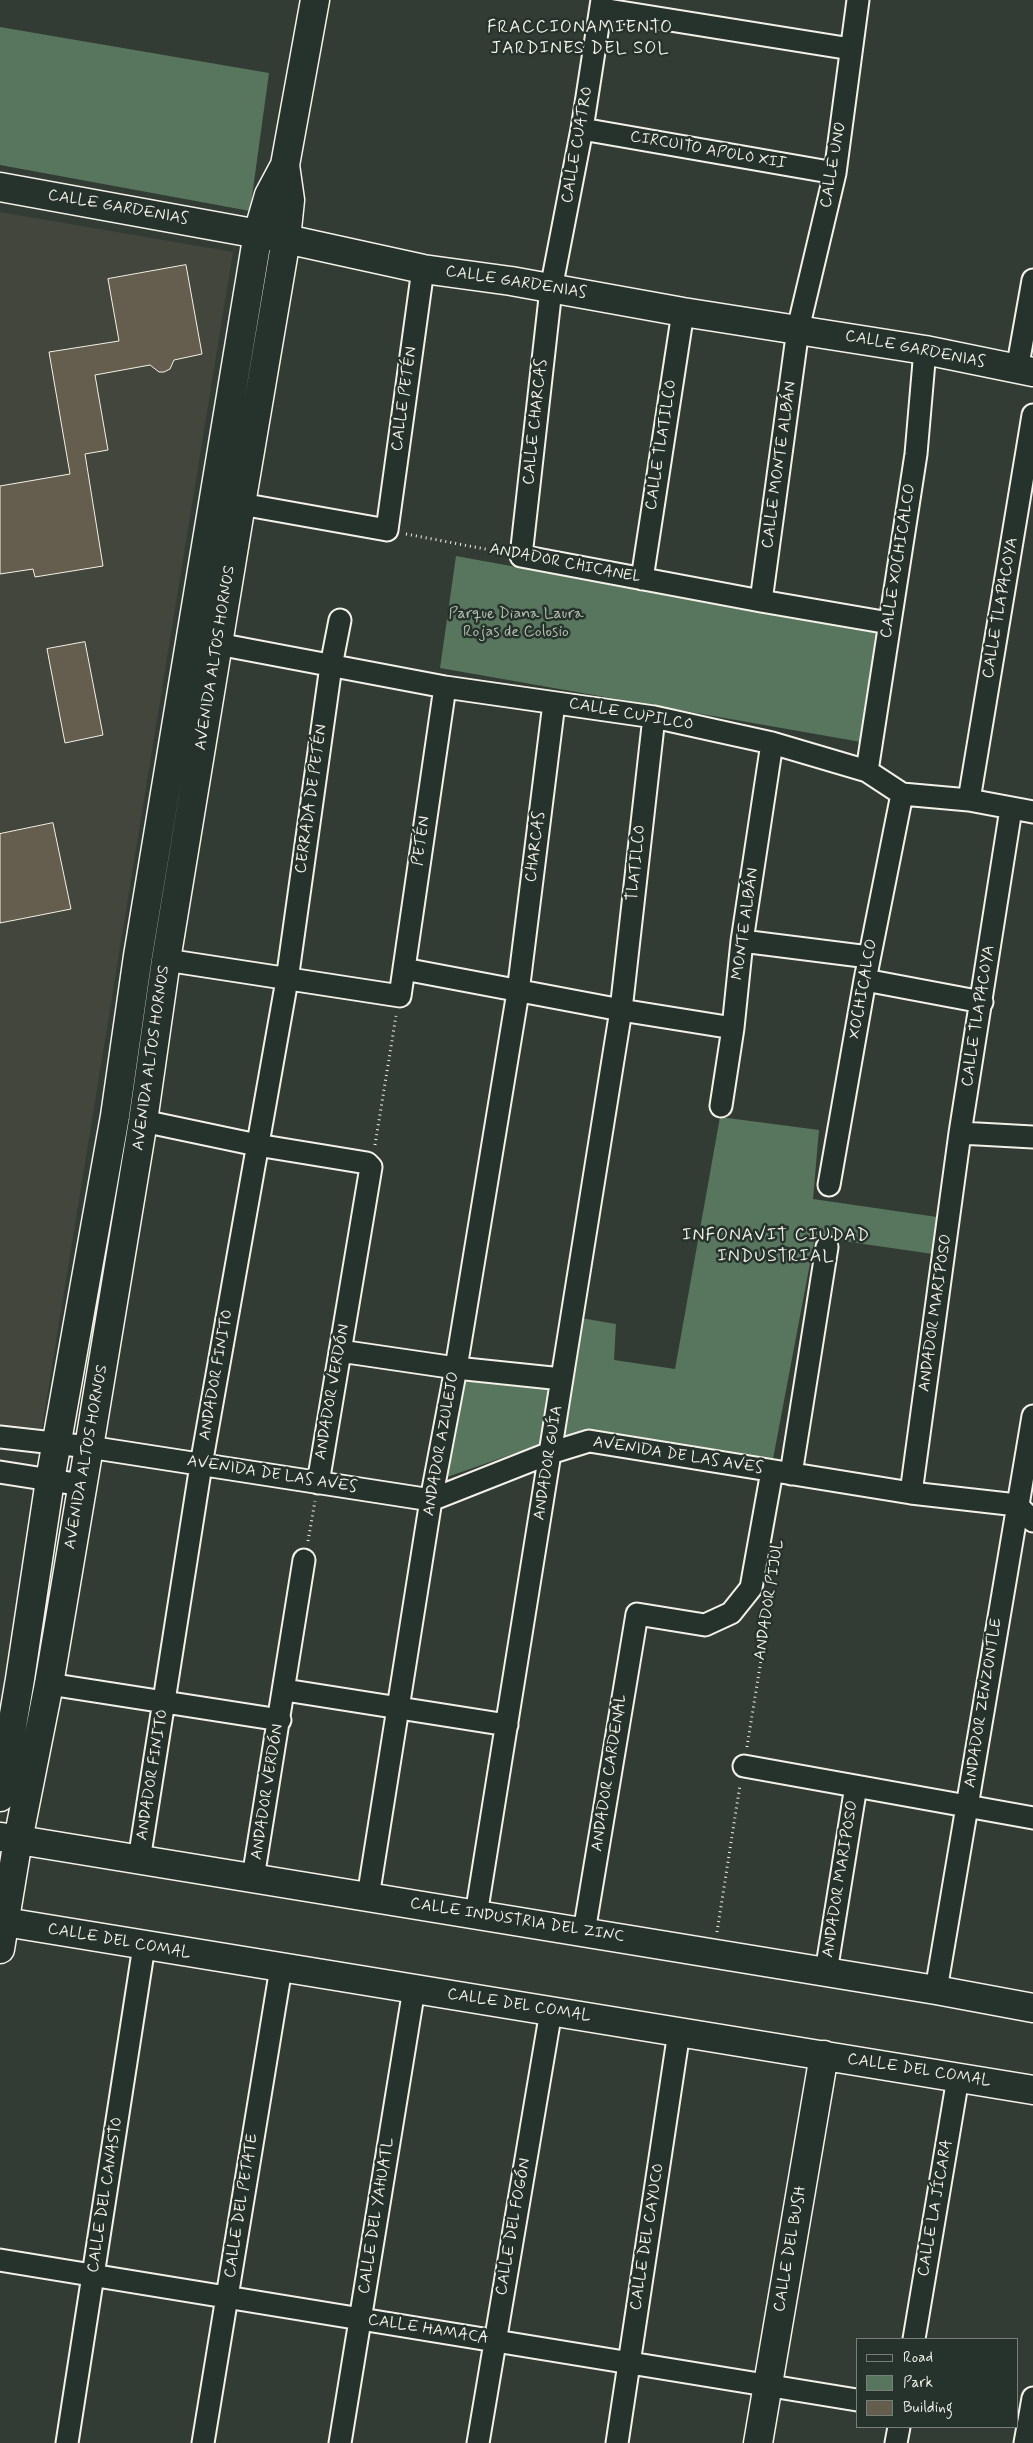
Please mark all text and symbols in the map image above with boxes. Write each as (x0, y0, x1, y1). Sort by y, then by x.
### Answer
district label: FRACCIONAMIENTO JARDINES DEL SOL (485, 17, 675, 59)
street label: CALLE CUATRO (558, 85, 598, 205)
street label: CALLE UNO (817, 121, 851, 209)
street label: CIRCUITO APOLO XII (628, 128, 788, 174)
street label: CALLE GARDENIAS (46, 186, 190, 230)
street label: CALLE GARDENIAS (444, 262, 588, 304)
street label: CALLE GARDENIAS (843, 327, 987, 373)
street label: CALLE PETÉN (388, 345, 422, 453)
street label: CALLE CHARCAS (520, 358, 552, 486)
street label: CALLE TLATILCO (642, 378, 682, 512)
street label: CALLE MONTE ALBÁN (759, 380, 801, 550)
street label: CALLE XOCHICALCO (877, 482, 921, 640)
street label: CALLE TLAPACOYA (979, 536, 1023, 680)
street label: ANDADOR CHICANEL (488, 540, 642, 588)
street label: AVENIDA ALTOS HORNOS (192, 564, 240, 752)
park label: Parque Diana Laura Rojas de Colosio (448, 605, 584, 643)
street label: CALLE CUPILCO (567, 695, 695, 735)
street label: CERRADA DE PETÉN (292, 723, 332, 875)
street label: CHARCAS (522, 810, 550, 884)
street label: PETÉN (409, 815, 435, 867)
street label: TLATILCO (623, 824, 651, 902)
street label: MONTE ALBÁN (729, 867, 763, 981)
street label: XOCHICALCO (846, 938, 882, 1040)
street label: CALLE TLAPACOYA (958, 944, 1000, 1088)
street label: AVENIDA ALTOS HORNOS (129, 964, 175, 1152)
district label: INFONAVIT CIUDAD INDUSTRIAL (679, 1225, 873, 1268)
street label: ANDADOR MARIPOSO (915, 1233, 957, 1393)
street label: ANDADOR FINITO (196, 1308, 238, 1442)
street label: ANDADOR VERDÓN (312, 1323, 354, 1461)
street label: AVENIDA ALTOS HORNOS (61, 1363, 113, 1551)
street label: ANDADOR AZULEJO (420, 1370, 464, 1518)
street label: ANDADOR GUÍA (530, 1404, 568, 1522)
street label: AVENIDA DE LAS AVES (592, 1433, 764, 1479)
street label: AVENIDA DE LAS AVES (186, 1452, 358, 1498)
street label: ANDADOR PIJUL (751, 1538, 789, 1662)
street label: ANDADOR ZENZONTLE (961, 1617, 1007, 1789)
street label: ANDADOR CARDENAL (588, 1693, 632, 1853)
street label: ANDADOR FINITO (133, 1708, 173, 1842)
street label: ANDADOR VERDÓN (248, 1723, 288, 1861)
street label: ANDADOR MARIPOSO (819, 1799, 863, 1959)
street label: CALLE INDUSTRIA DEL ZINC (408, 1895, 626, 1947)
street label: CALLE DEL COMAL (46, 1920, 192, 1964)
street label: CALLE DEL COMAL (446, 1985, 592, 2027)
street label: CALLE DEL COMAL (846, 2050, 992, 2092)
street label: CALLE DEL CANASTO (84, 2116, 128, 2274)
street label: CALLE DEL PETATE (221, 2132, 263, 2280)
street label: CALLE DEL YAHUATL (355, 2136, 399, 2296)
street label: CALLE LA JÍCARA (915, 2138, 957, 2278)
street label: CALLE DEL FOGÓN (492, 2157, 536, 2297)
street label: CALLE DEL CAYUCO (627, 2162, 669, 2312)
street label: CALLE DEL BUSH (770, 2185, 812, 2313)
street label: CALLE HAMACA (366, 2311, 490, 2349)
legend (856, 2338, 1018, 2428)
text: Road (903, 2348, 933, 2368)
text: Park (903, 2373, 933, 2393)
text: Building (903, 2398, 953, 2418)

